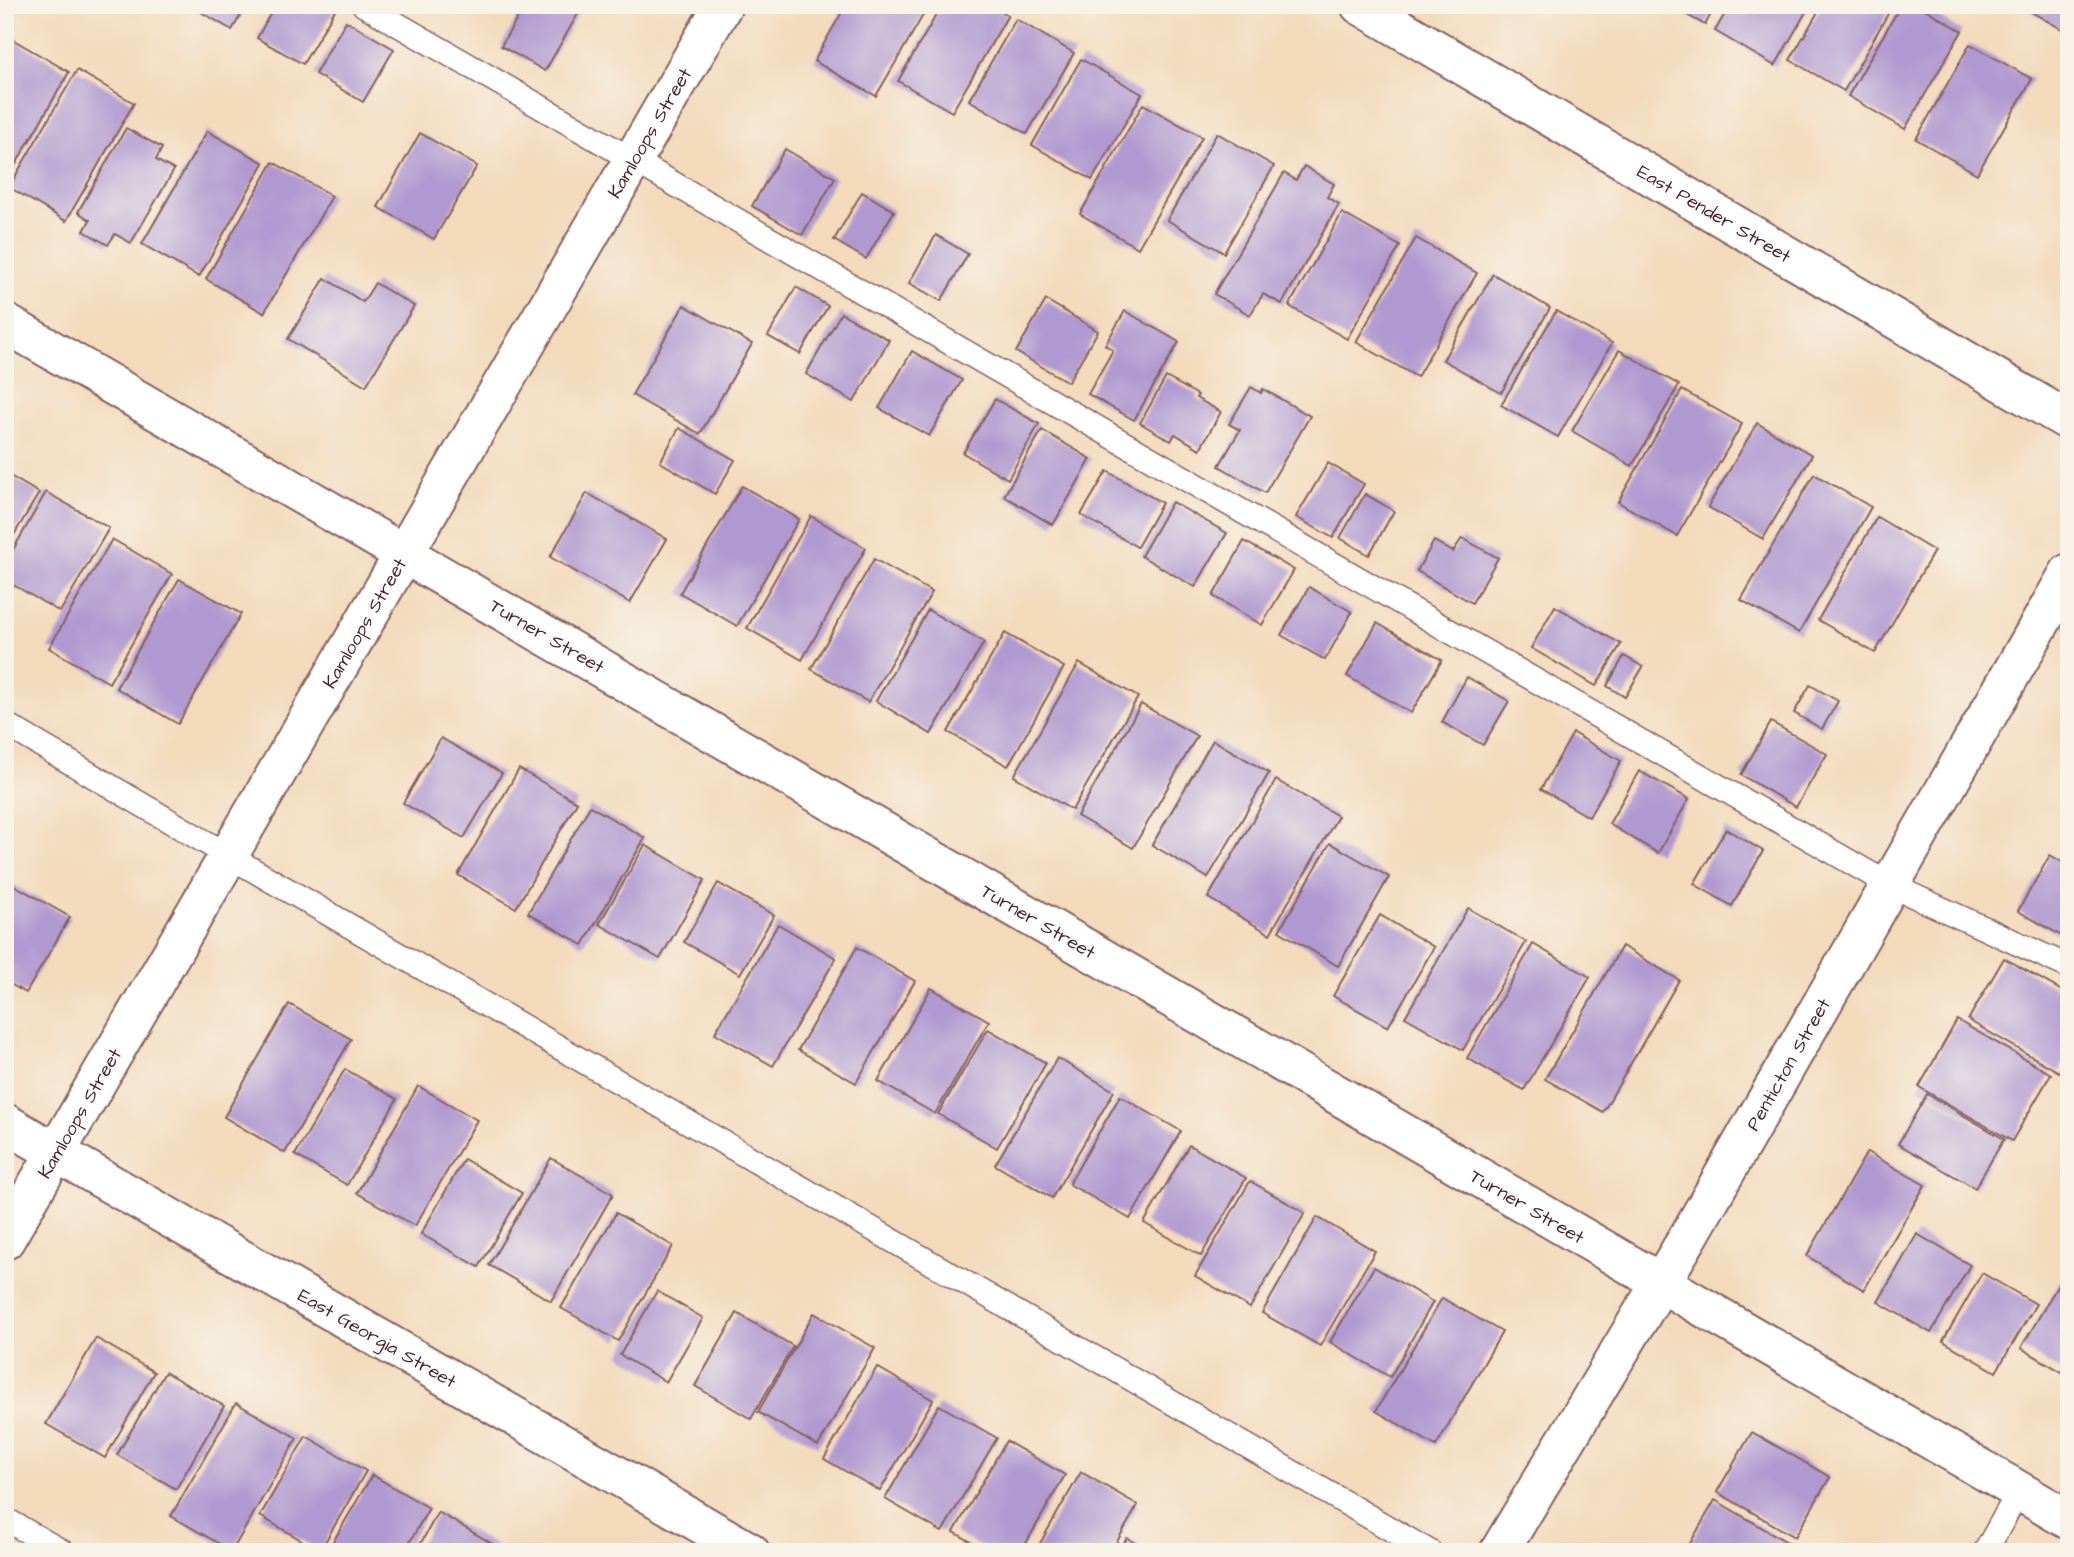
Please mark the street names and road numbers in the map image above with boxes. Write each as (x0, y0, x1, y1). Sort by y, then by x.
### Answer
street label: Kamloops Street (602, 63, 699, 204)
street label: East Pender Street (1632, 159, 1796, 270)
street label: Kamloops Street (317, 553, 414, 694)
street label: Turner Street (484, 593, 609, 681)
street label: Turner Street (975, 878, 1100, 966)
street label: Penticton Street (1740, 993, 1838, 1136)
street label: Kamloops Street (32, 1043, 129, 1184)
street label: Turner Street (1464, 1163, 1589, 1251)
street label: East Georgia Street (293, 1283, 461, 1395)

